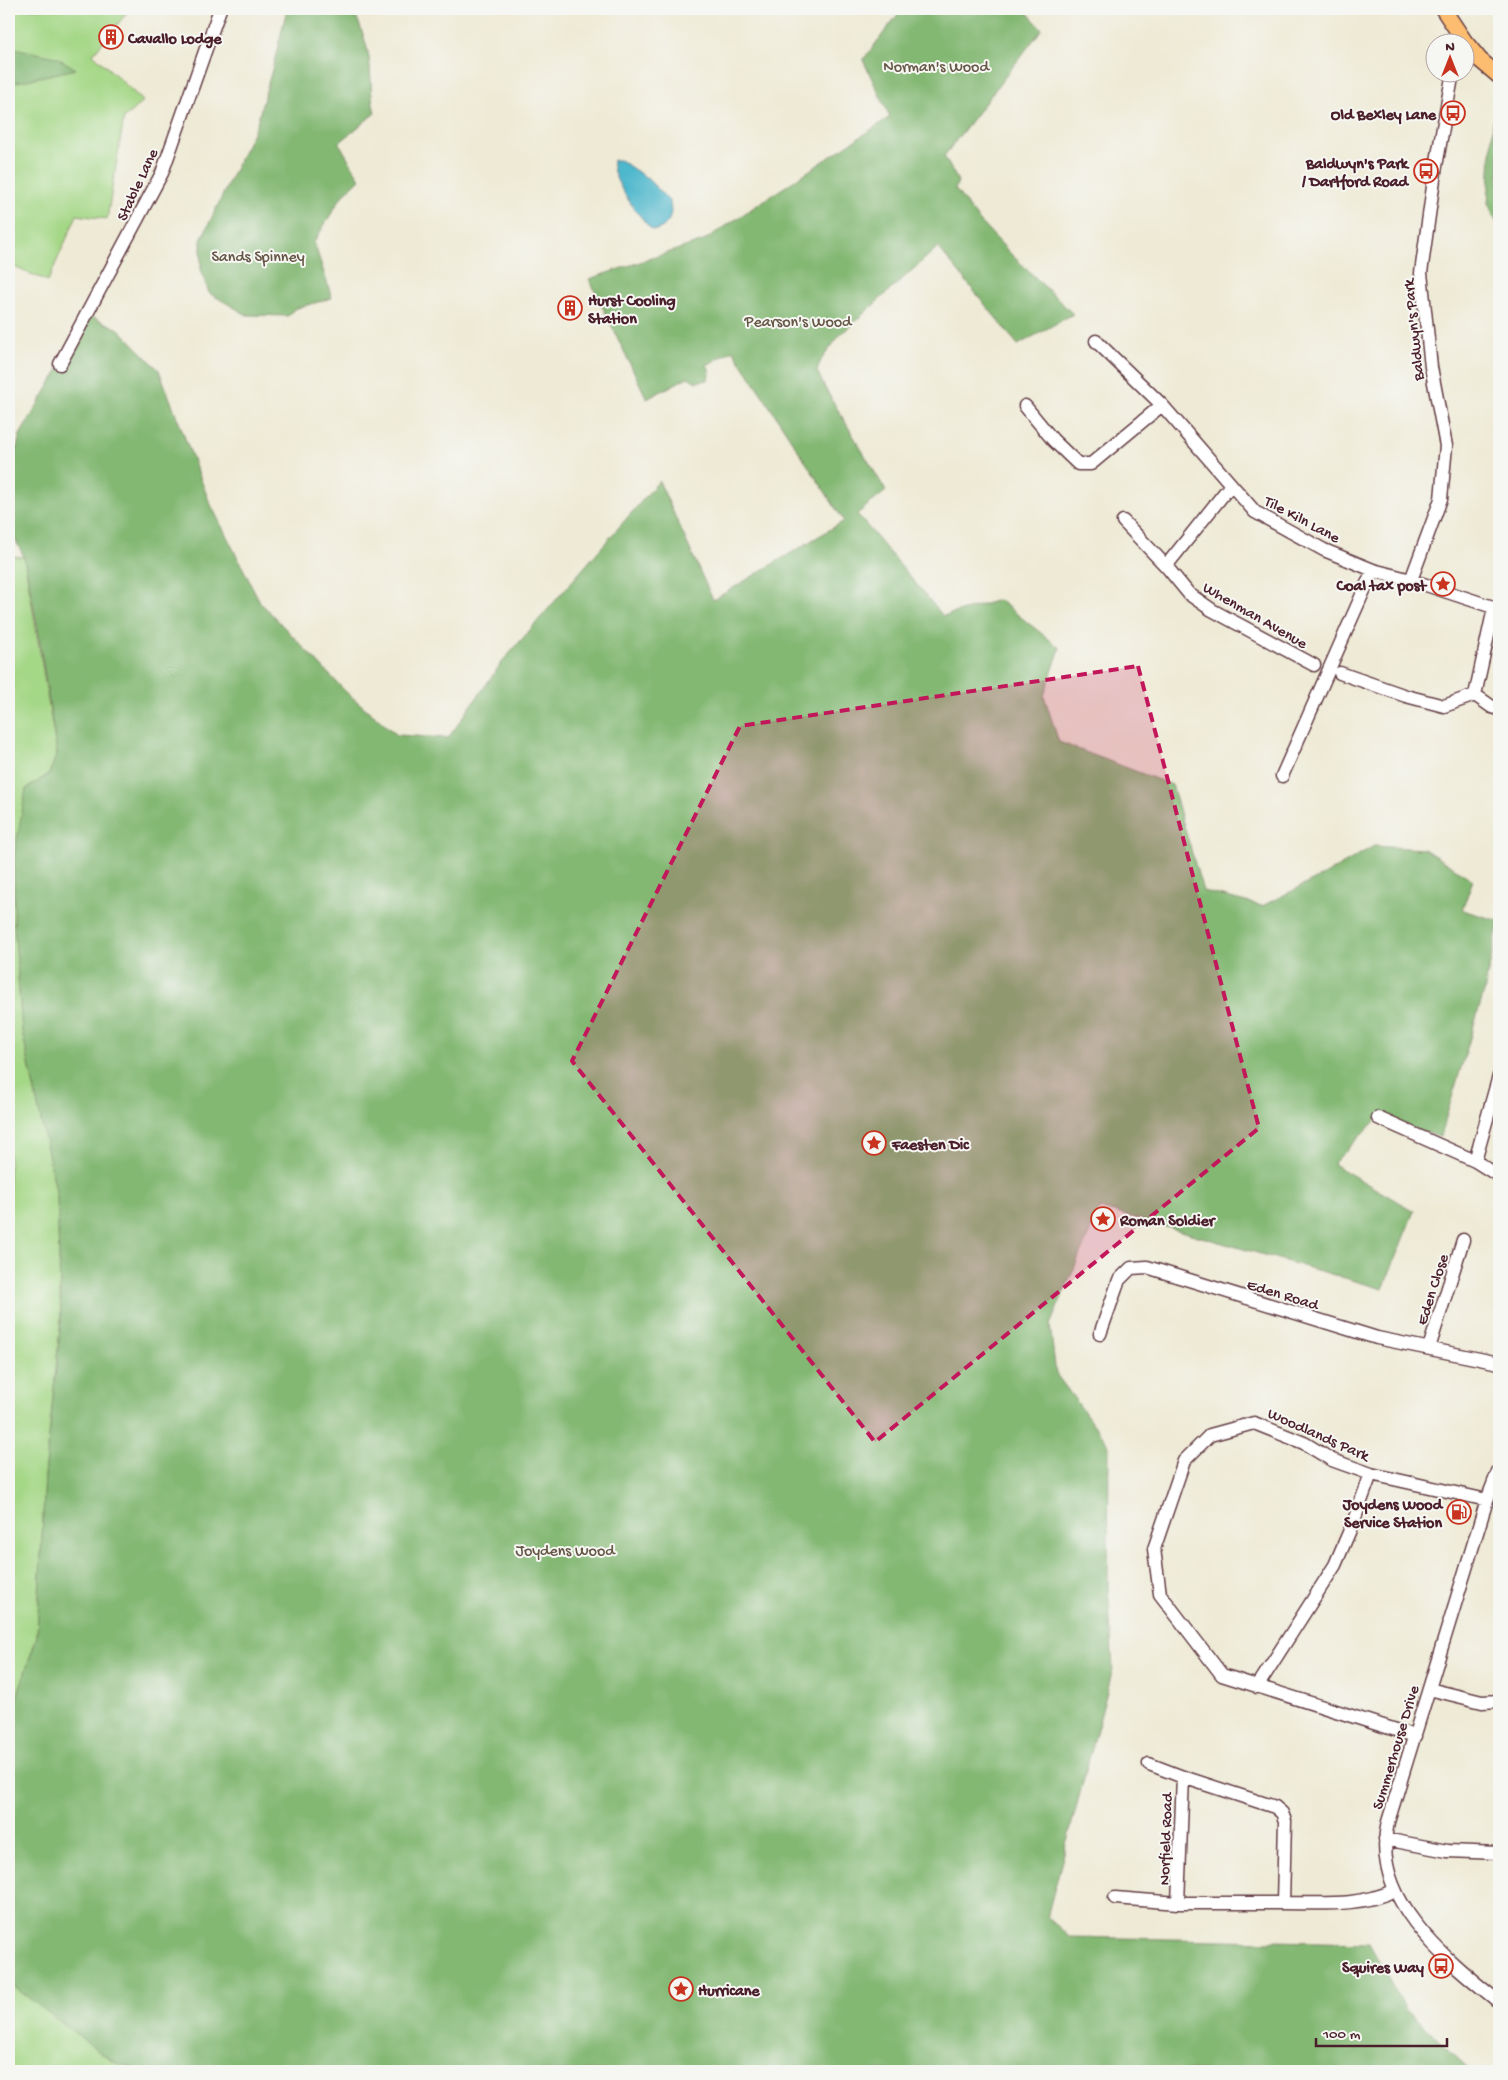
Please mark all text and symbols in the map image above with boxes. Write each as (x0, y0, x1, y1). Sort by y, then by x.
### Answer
building icon: Cavallo Lodge (98, 24, 124, 50)
place label: Cavallo Lodge (127, 31, 222, 50)
north arrow (1426, 32, 1476, 82)
text: N (1445, 39, 1455, 56)
park label: Norman's Wood (883, 59, 990, 78)
bus stop icon: Old Bexley Lane (1440, 100, 1466, 126)
place label: Old Bexley Lane (1331, 107, 1437, 126)
street label: Stable Lane (114, 146, 164, 225)
place label: Baldwyn's Park / Dartford Road (1301, 156, 1410, 193)
bus stop icon: Baldwyn's Park / Dartford Road (1413, 158, 1439, 184)
park label: Sands Spinney (211, 249, 305, 268)
street label: Baldwyn's Park (1401, 276, 1430, 382)
place label: Hurst Cooling Station (588, 293, 676, 330)
building icon: Hurst Cooling Station (557, 295, 583, 321)
park label: Pearson's Wood (744, 314, 853, 333)
street label: Tile Kiln Lane (1259, 493, 1343, 549)
place icon: Coal tax post (1430, 571, 1456, 597)
place label: Coal tax post (1336, 578, 1427, 597)
street label: Whenman Avenue (1198, 579, 1311, 655)
place icon: Faesten Dic (861, 1130, 887, 1156)
place label: Faesten Dic (891, 1137, 970, 1156)
place icon: Roman Soldier (1090, 1206, 1116, 1232)
place label: Roman Soldier (1119, 1213, 1217, 1232)
street label: Eden Close (1414, 1251, 1455, 1328)
street label: Eden Road (1244, 1276, 1322, 1317)
street label: Woodlands Park (1264, 1405, 1373, 1468)
place label: Joydens Wood Service Station (1342, 1497, 1444, 1534)
fuel station icon: Joydens Wood Service Station (1446, 1499, 1472, 1525)
park label: Joydens Wood (515, 1543, 616, 1562)
street label: Summerhouse Drive (1369, 1683, 1425, 1812)
street label: Norfield Road (1156, 1791, 1179, 1886)
bus stop icon: Squires Way (1428, 1953, 1454, 1979)
place label: Squires Way (1342, 1960, 1424, 1979)
place icon: Hurricane (668, 1976, 694, 2002)
place label: Hurricane (698, 1983, 760, 2002)
scale bar (1316, 2015, 1447, 2047)
text: 100 m (1322, 2026, 1361, 2044)

